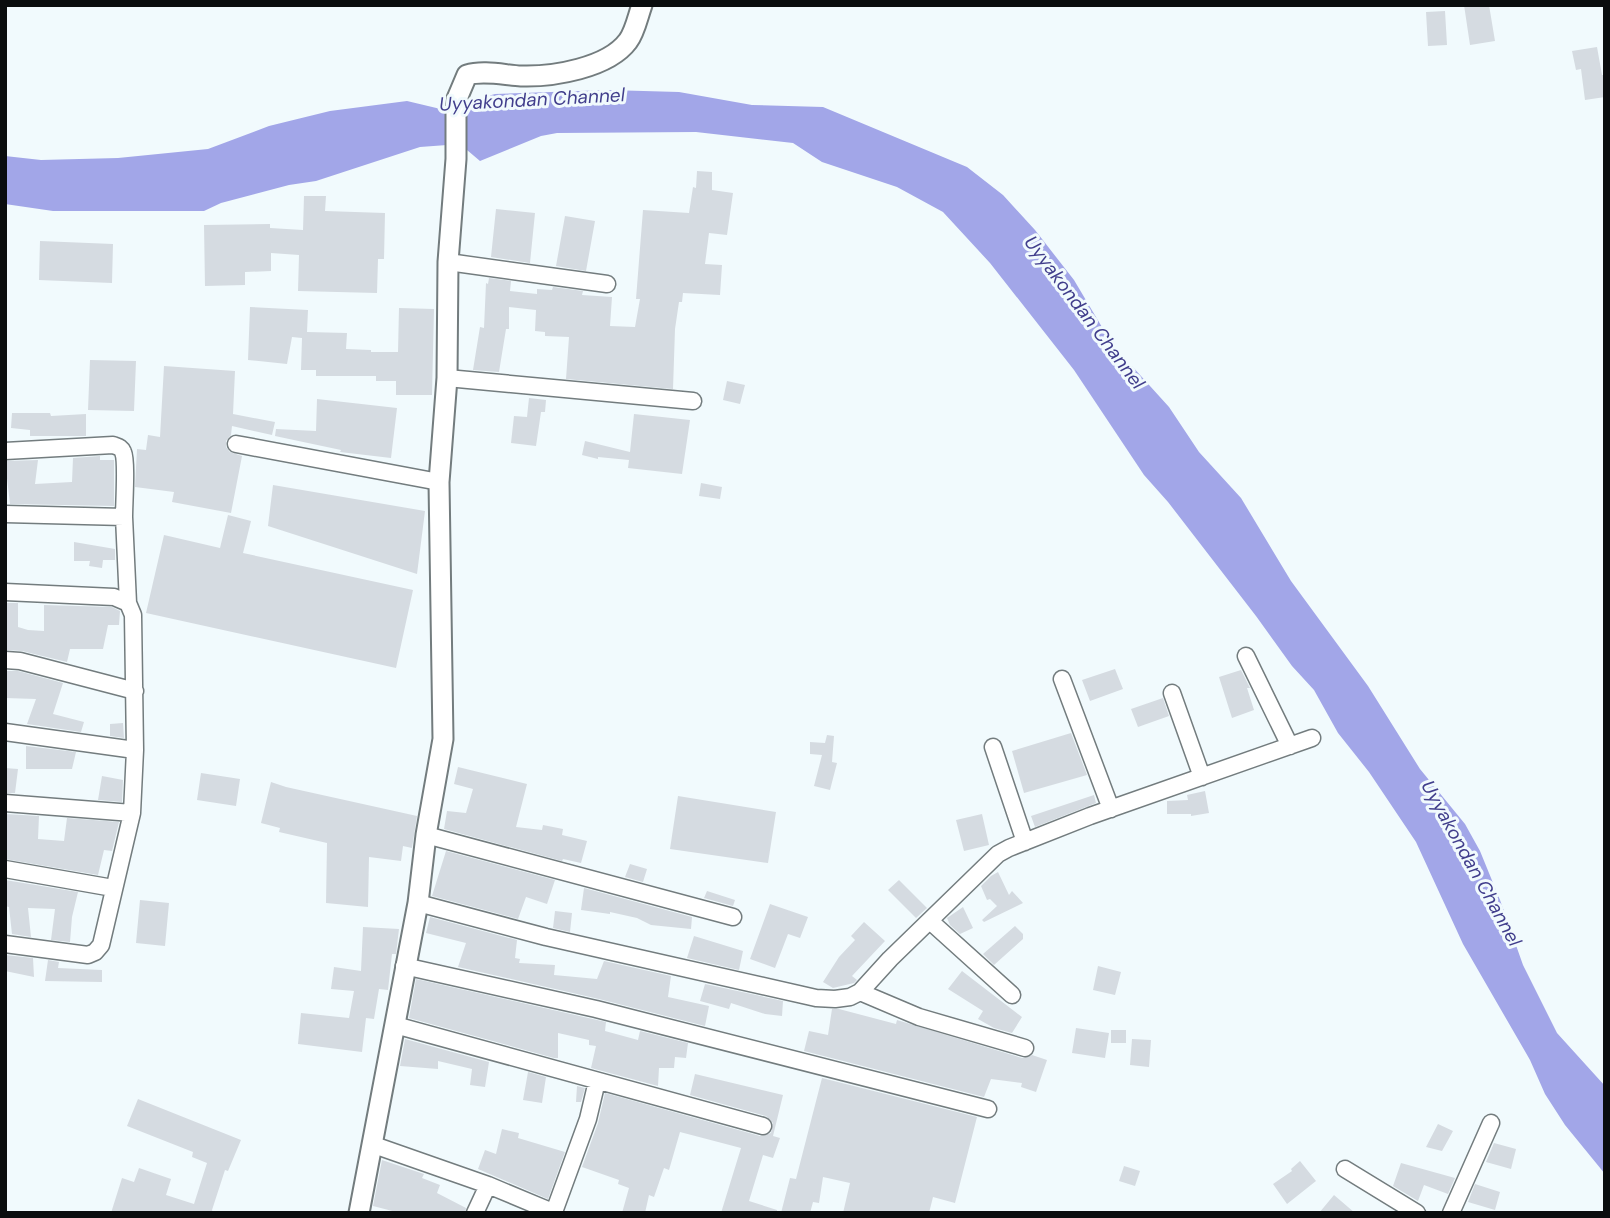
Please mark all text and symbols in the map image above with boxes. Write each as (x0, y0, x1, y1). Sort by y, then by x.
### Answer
water label: Uyyakondan Channel (439, 82, 626, 117)
water label: Uyyakondan Channel (1019, 231, 1151, 395)
water label: Uyyakondan Channel (1416, 776, 1528, 951)

